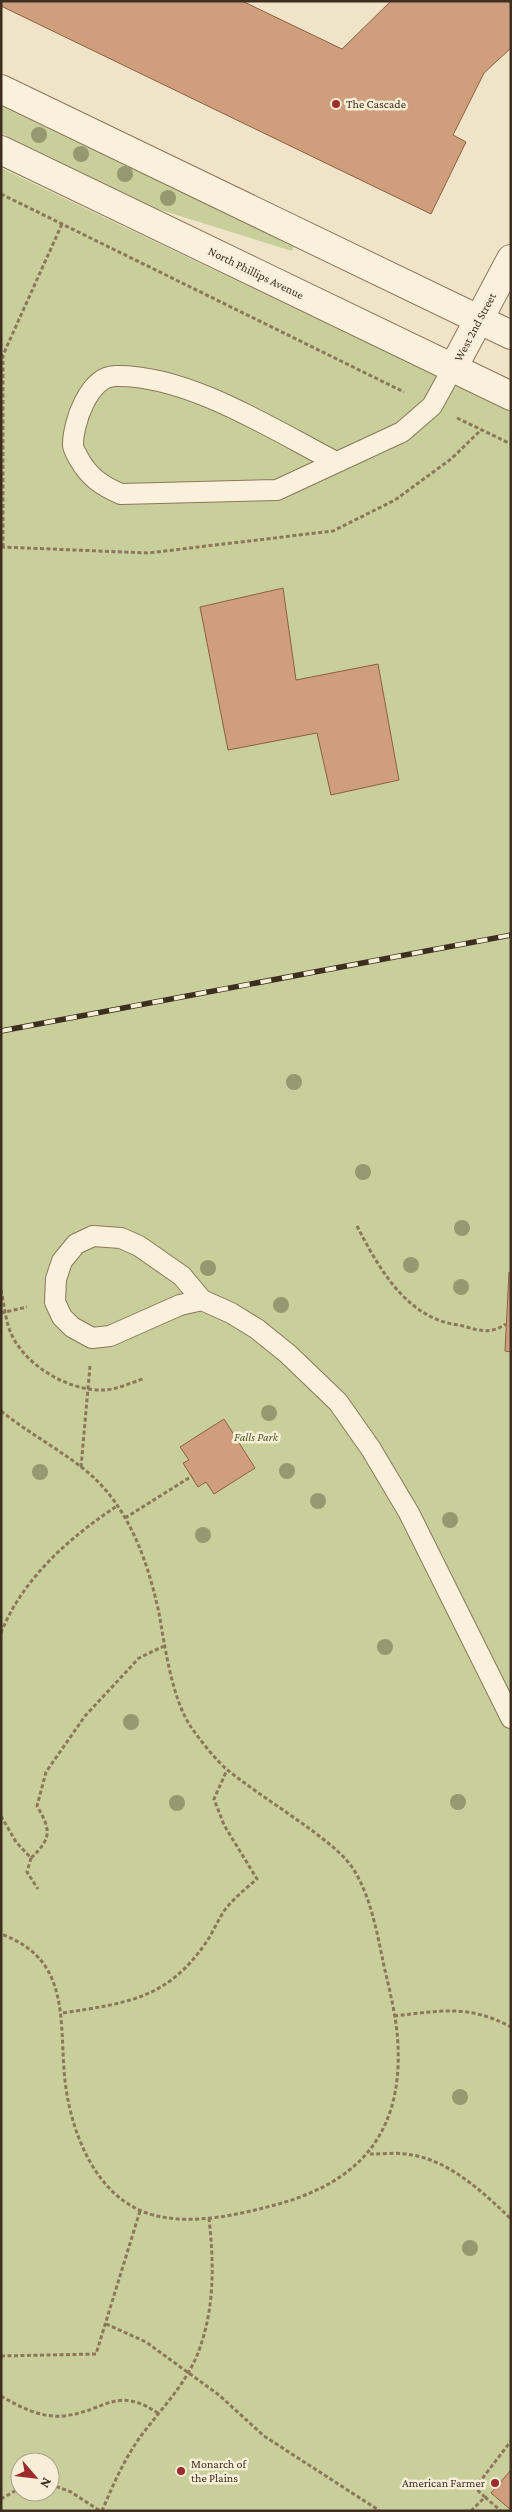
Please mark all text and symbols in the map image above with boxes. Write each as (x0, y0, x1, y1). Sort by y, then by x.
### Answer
place label: The Cascade (346, 97, 406, 111)
marker: The Cascade (330, 98, 342, 110)
street label: North Phillips Avenue (206, 244, 306, 302)
street label: West 2nd Street (451, 289, 499, 364)
park label: Falls Park (234, 1430, 279, 1444)
north arrow (10, 2452, 60, 2502)
place label: Monarch of the Plains (191, 2457, 247, 2485)
marker: Monarch of the Plains (175, 2465, 187, 2477)
text: N (37, 2475, 56, 2491)
place label: American Farmer (402, 2476, 486, 2490)
marker: American Farmer (489, 2477, 501, 2489)

